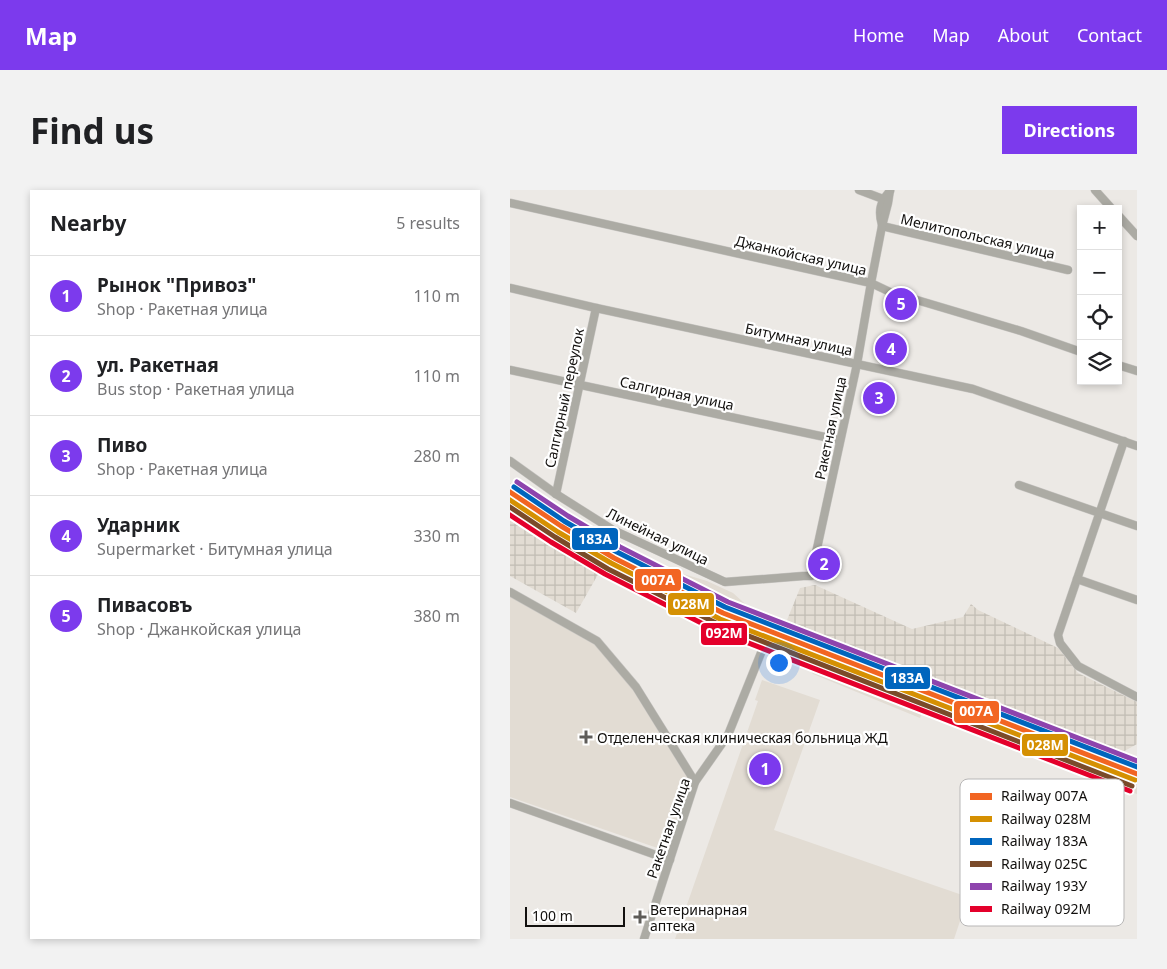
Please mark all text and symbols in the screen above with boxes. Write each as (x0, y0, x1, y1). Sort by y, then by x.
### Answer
text: Map (25, 19, 77, 52)
text: Home (853, 23, 904, 47)
text: Map (932, 23, 970, 47)
text: About (998, 23, 1049, 47)
text: Contact (1077, 23, 1142, 47)
button: Directions (1002, 106, 1137, 154)
text: Find us (30, 107, 154, 154)
map controls (1077, 205, 1122, 385)
button: + (1077, 205, 1122, 250)
text: Nearby (50, 209, 126, 237)
street label: Мелитопольская улица (899, 209, 1057, 263)
text: 5 results (396, 212, 460, 234)
street label: Джанкойская улица (733, 231, 869, 279)
button: − (1077, 250, 1122, 295)
text: Рынок "Привоз" (97, 272, 256, 298)
text: 1 (61, 285, 71, 307)
text: 110 m (413, 285, 460, 307)
pin: 5 (885, 285, 917, 323)
button: locate (1077, 295, 1122, 340)
text: Shop · Ракетная улица (97, 298, 268, 320)
street label: Битумная улица (743, 318, 855, 360)
street label: Салгирный переулок (540, 326, 588, 470)
pin: 4 (875, 330, 907, 368)
button: layers (1077, 340, 1122, 385)
text: ул. Ракетная (97, 352, 219, 378)
text: 2 (61, 365, 71, 387)
text: 110 m (413, 365, 460, 387)
street label: Салгирная улица (618, 372, 736, 414)
street label: Ракетная улица (810, 375, 850, 481)
text: Bus stop · Ракетная улица (97, 378, 295, 400)
pin: 3 (863, 379, 895, 417)
text: Пиво (97, 432, 147, 458)
text: 3 (61, 445, 71, 467)
text: 280 m (413, 445, 460, 467)
text: Shop · Ракетная улица (97, 458, 268, 480)
street label: Линейная улица (604, 503, 712, 569)
text: Ударник (97, 512, 180, 538)
text: 4 (61, 525, 71, 547)
text: 330 m (413, 525, 460, 547)
line badge: 183А (571, 527, 619, 551)
text: 183А (578, 529, 612, 548)
text: Supermarket · Битумная улица (97, 538, 333, 560)
pin: 2 (808, 545, 840, 583)
line badge: 007А (634, 568, 682, 592)
text: 007А (641, 570, 675, 589)
text: Пивасовъ (97, 592, 192, 618)
line badge: 028М (667, 592, 715, 616)
text: 028М (672, 594, 710, 613)
text: 5 (61, 605, 71, 627)
text: 380 m (413, 605, 460, 627)
text: Shop · Джанкойская улица (97, 618, 301, 640)
line badge: 092М (700, 622, 748, 646)
text: 092М (705, 623, 743, 642)
your location (766, 650, 792, 676)
line badge: 183А (884, 666, 931, 690)
text: 183А (890, 668, 924, 687)
line badge: 007А (953, 700, 1000, 724)
text: 007А (959, 701, 993, 720)
place label: Отделенческая клиническая больница ЖД (597, 728, 888, 747)
marker: Отделенческая клиническая больница ЖД (579, 730, 593, 744)
line badge: 028М (1021, 733, 1069, 757)
text: 028М (1026, 735, 1064, 754)
pin: 1 (749, 750, 781, 788)
street label: Ракетная улица (642, 775, 694, 881)
legend (960, 779, 1124, 926)
text: Railway 007А (1001, 786, 1087, 805)
text: Railway 028М (1001, 809, 1091, 828)
text: Railway 183А (1001, 831, 1087, 850)
text: Railway 025С (1001, 854, 1087, 873)
text: Railway 193У (1001, 876, 1087, 895)
text: Railway 092М (1001, 899, 1091, 918)
place label: Ветеринарная аптека (650, 900, 747, 935)
scale bar (525, 904, 625, 927)
text: 100 m (532, 906, 573, 925)
marker: Ветеринарная аптека (634, 911, 646, 923)

